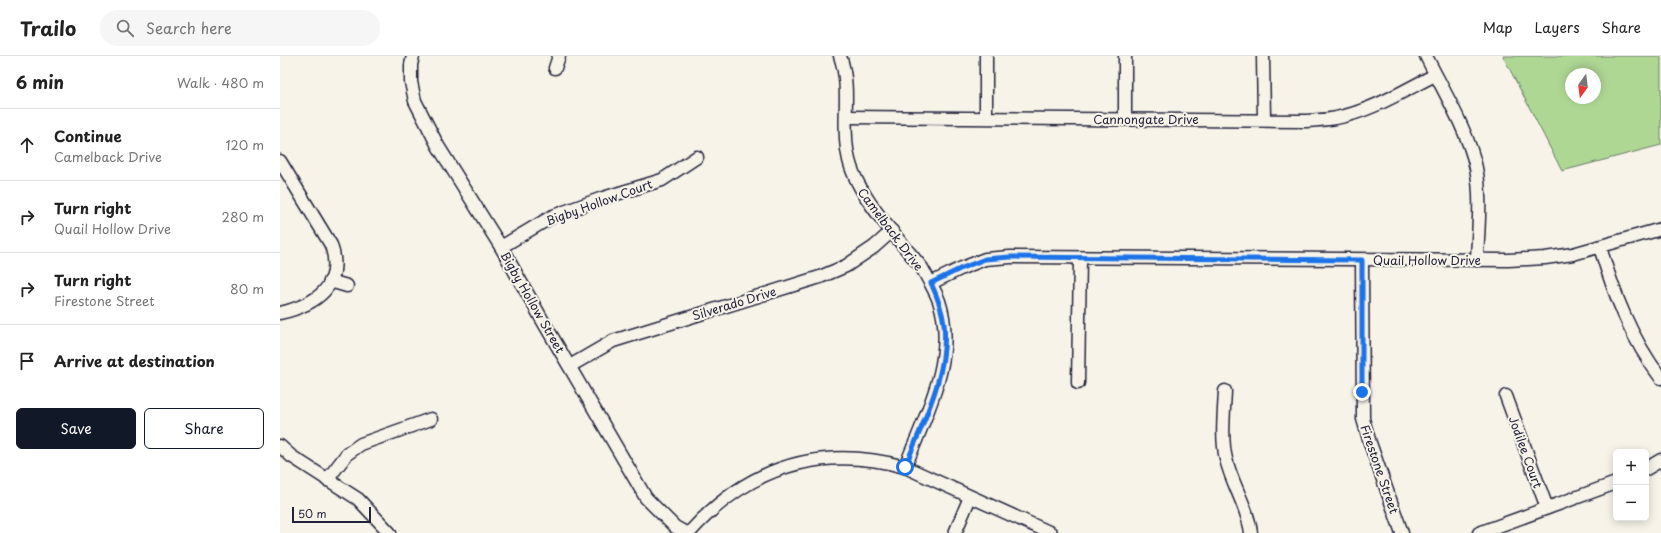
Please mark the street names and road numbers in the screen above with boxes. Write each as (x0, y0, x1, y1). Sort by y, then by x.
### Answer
street label: Cannongate Drive (1093, 110, 1199, 128)
street label: Bigby Hollow Court (543, 174, 655, 230)
street label: Camelback Drive (854, 184, 928, 274)
street label: Bigby Hollow Street (496, 248, 570, 356)
street label: Quail Hollow Drive (1373, 251, 1481, 269)
street label: Silverado Drive (690, 282, 778, 324)
street label: Jodilee Court (1505, 413, 1547, 491)
street label: Firestone Street (1356, 422, 1404, 516)

